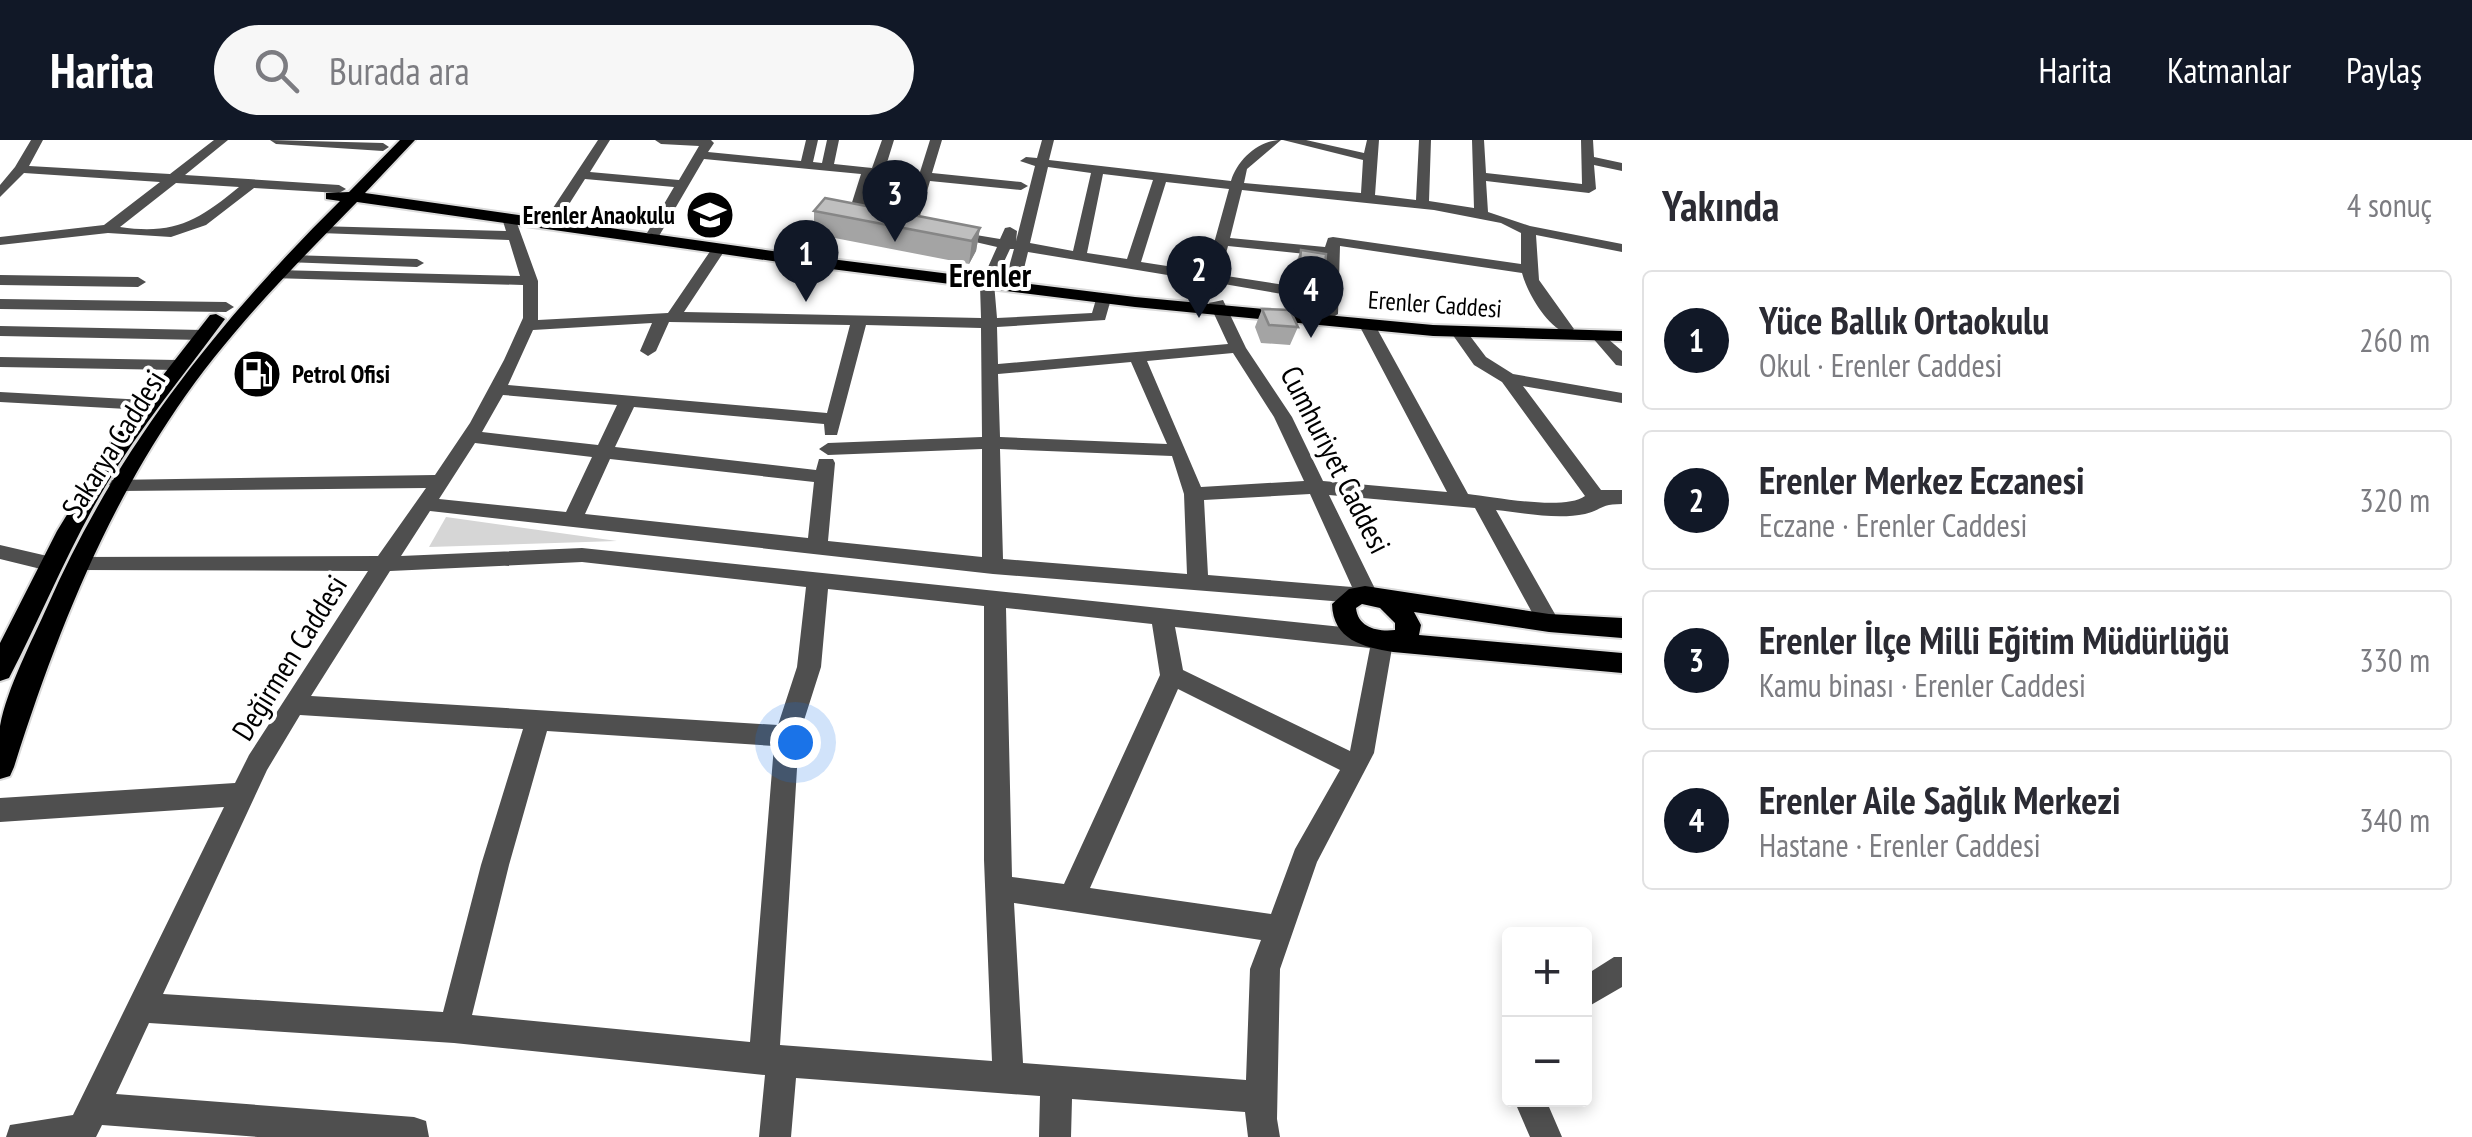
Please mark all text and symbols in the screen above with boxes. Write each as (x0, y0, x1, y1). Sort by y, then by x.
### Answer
search box (214, 25, 914, 115)
text: Harita (50, 39, 154, 101)
icon: search (249, 43, 304, 98)
text: Burada ara (329, 46, 470, 95)
text: Harita (2038, 47, 2112, 93)
text: Katmanlar (2167, 47, 2291, 93)
text: Paylaş (2346, 47, 2422, 93)
pin: 3 (862, 159, 928, 242)
text: Yakında (1662, 178, 1779, 233)
text: 4 sonuç (2347, 184, 2432, 226)
school or university icon: Erenler Anaokulu (684, 189, 736, 241)
place label: Erenler Anaokulu (523, 199, 675, 231)
pin: 1 (774, 220, 838, 302)
pin: 2 (1166, 236, 1232, 318)
district label: Erenler (949, 254, 1032, 296)
pin: 4 (1278, 256, 1344, 338)
street label: Erenler Caddesi (1367, 283, 1503, 325)
text: Yüce Ballık Ortaokulu (1759, 295, 2049, 344)
text: 1 (1689, 319, 1704, 361)
text: 260 m (2359, 319, 2430, 361)
text: Okul · Erenler Caddesi (1759, 344, 2002, 386)
fuel station icon: Petrol Ofisi (231, 348, 283, 400)
place label: Petrol Ofisi (292, 358, 390, 390)
street label: Cumhuriyet Caddesi (1272, 359, 1400, 560)
street label: Sakarya Caddesi (52, 362, 173, 524)
text: Erenler Merkez Eczanesi (1759, 455, 2085, 504)
text: 2 (1689, 479, 1704, 521)
text: 320 m (2359, 479, 2430, 521)
text: Eczane · Erenler Caddesi (1759, 504, 2027, 546)
street label: Değirmen Caddesi (223, 567, 355, 747)
text: Erenler İlçe Milli Eğitim Müdürlüğü (1759, 615, 2229, 664)
text: 3 (1689, 639, 1704, 681)
text: 330 m (2359, 639, 2430, 681)
text: Kamu binası · Erenler Caddesi (1759, 664, 2086, 706)
your location (770, 717, 821, 768)
text: Erenler Aile Sağlık Merkezi (1759, 775, 2121, 824)
text: 4 (1689, 799, 1704, 841)
text: 340 m (2359, 799, 2430, 841)
text: Hastane · Erenler Caddesi (1759, 824, 2041, 866)
map controls (1502, 927, 1592, 1107)
button: + (1502, 927, 1592, 1017)
button: − (1502, 1017, 1592, 1107)

